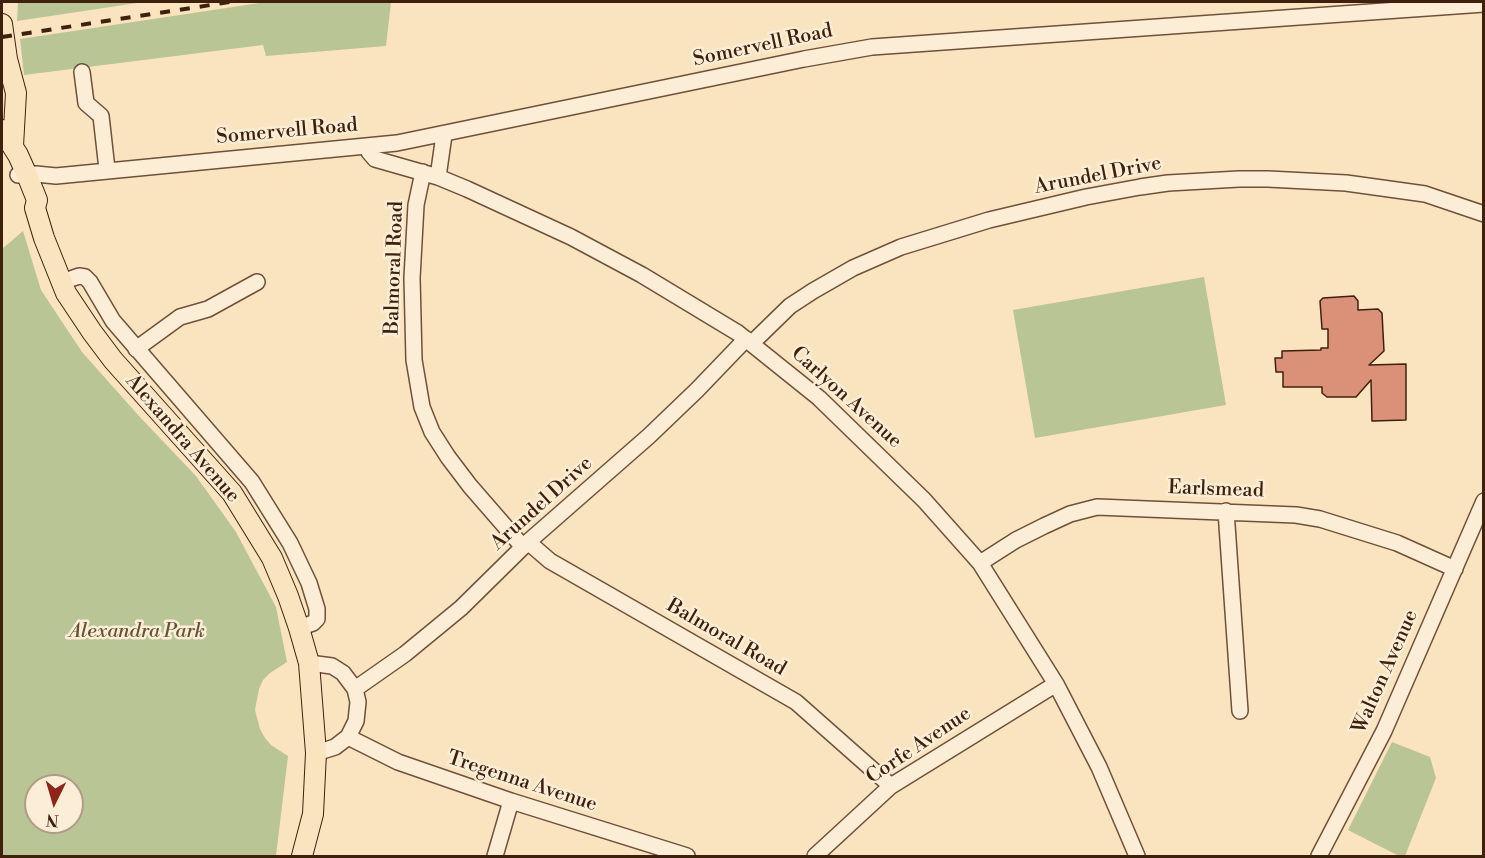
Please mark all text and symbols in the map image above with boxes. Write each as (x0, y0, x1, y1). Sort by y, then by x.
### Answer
street label: Somervell Road (691, 20, 835, 72)
street label: Somervell Road (215, 114, 359, 150)
street label: Arundel Drive (1033, 152, 1163, 200)
street label: Balmoral Road (381, 201, 409, 335)
street label: Carlyon Avenue (786, 342, 906, 454)
street label: Alexandra Avenue (120, 370, 244, 508)
street label: Arundel Drive (486, 452, 598, 556)
street label: Earlsmead (1168, 476, 1264, 504)
street label: Balmoral Road (662, 594, 790, 682)
street label: Walton Avenue (1348, 606, 1424, 738)
park label: Alexandra Park (69, 620, 205, 644)
street label: Corfe Avenue (862, 702, 976, 790)
street label: Tregenna Avenue (444, 746, 600, 818)
north arrow (24, 774, 84, 834)
text: N (45, 809, 60, 830)

